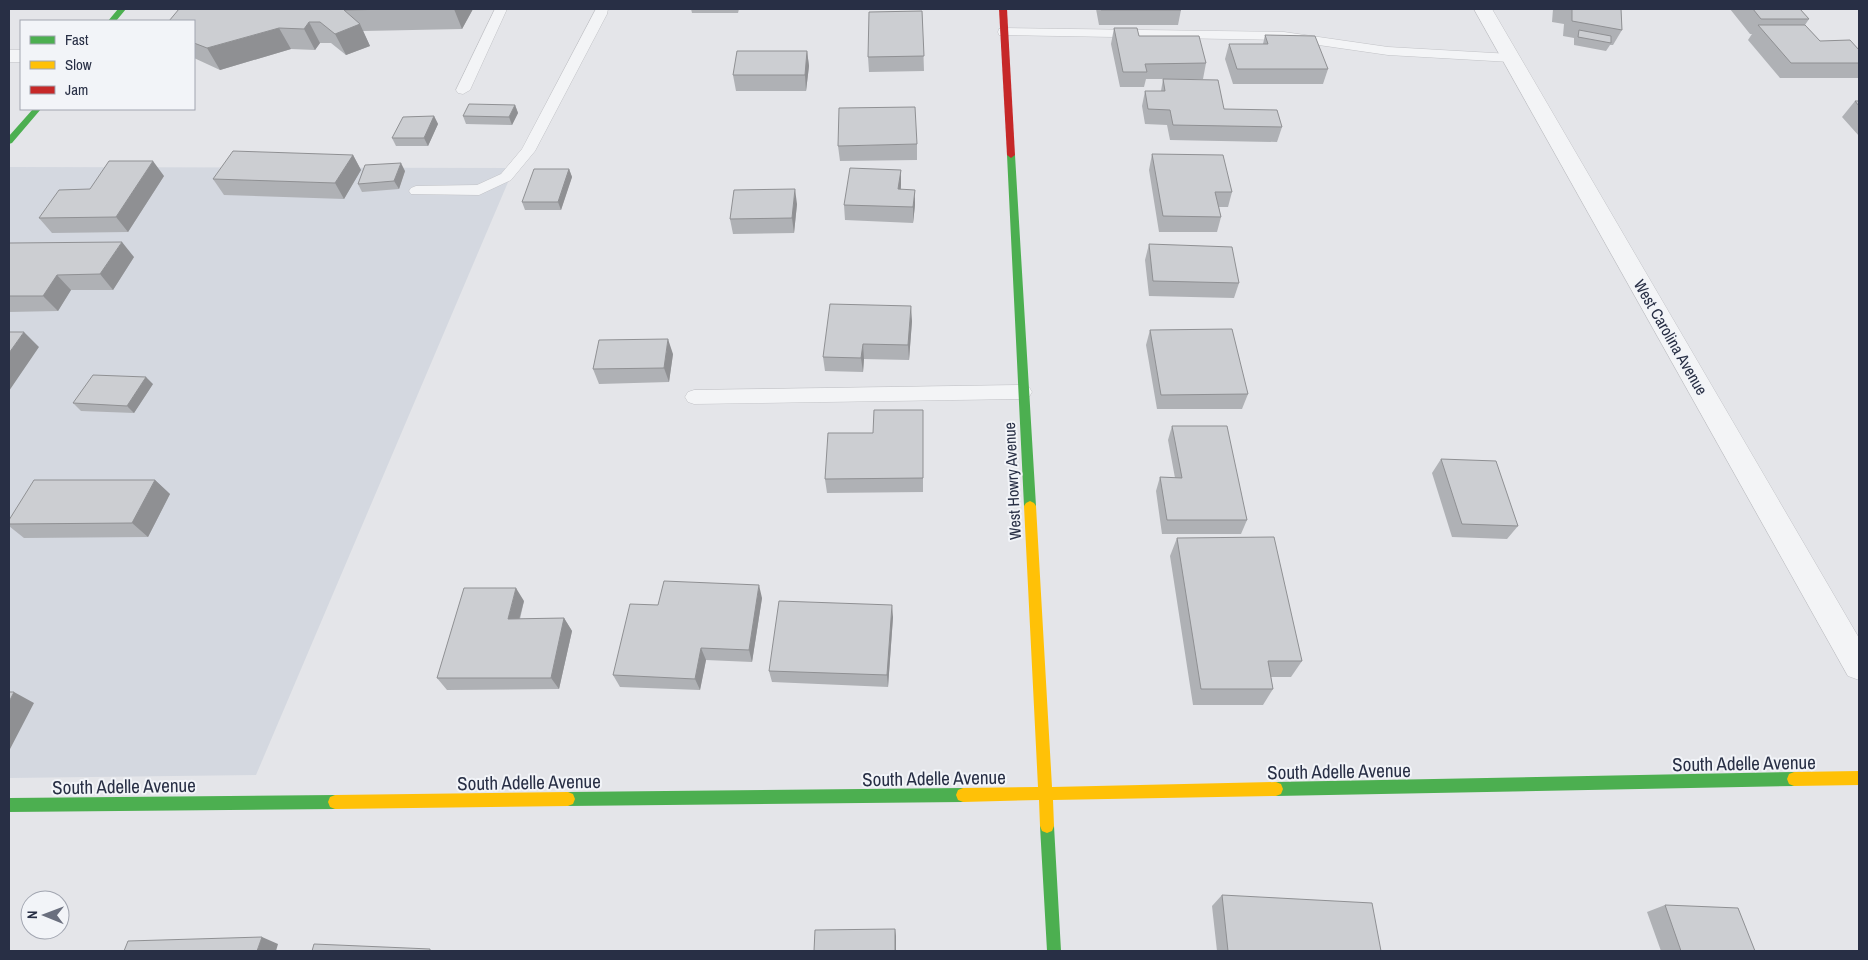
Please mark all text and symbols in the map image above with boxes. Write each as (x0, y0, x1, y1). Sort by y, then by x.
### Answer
legend (20, 20, 195, 110)
text: Fast (65, 29, 89, 50)
text: Slow (65, 54, 92, 75)
text: Jam (65, 79, 88, 100)
street label: West Carolina Avenue (1629, 275, 1713, 399)
street label: West Howry Avenue (998, 422, 1026, 540)
street label: South Adelle Avenue (1672, 749, 1816, 777)
street label: South Adelle Avenue (1267, 757, 1411, 785)
street label: South Adelle Avenue (862, 764, 1006, 792)
street label: South Adelle Avenue (457, 768, 601, 796)
street label: South Adelle Avenue (52, 772, 196, 800)
north arrow (20, 890, 70, 940)
text: N (23, 910, 41, 919)

